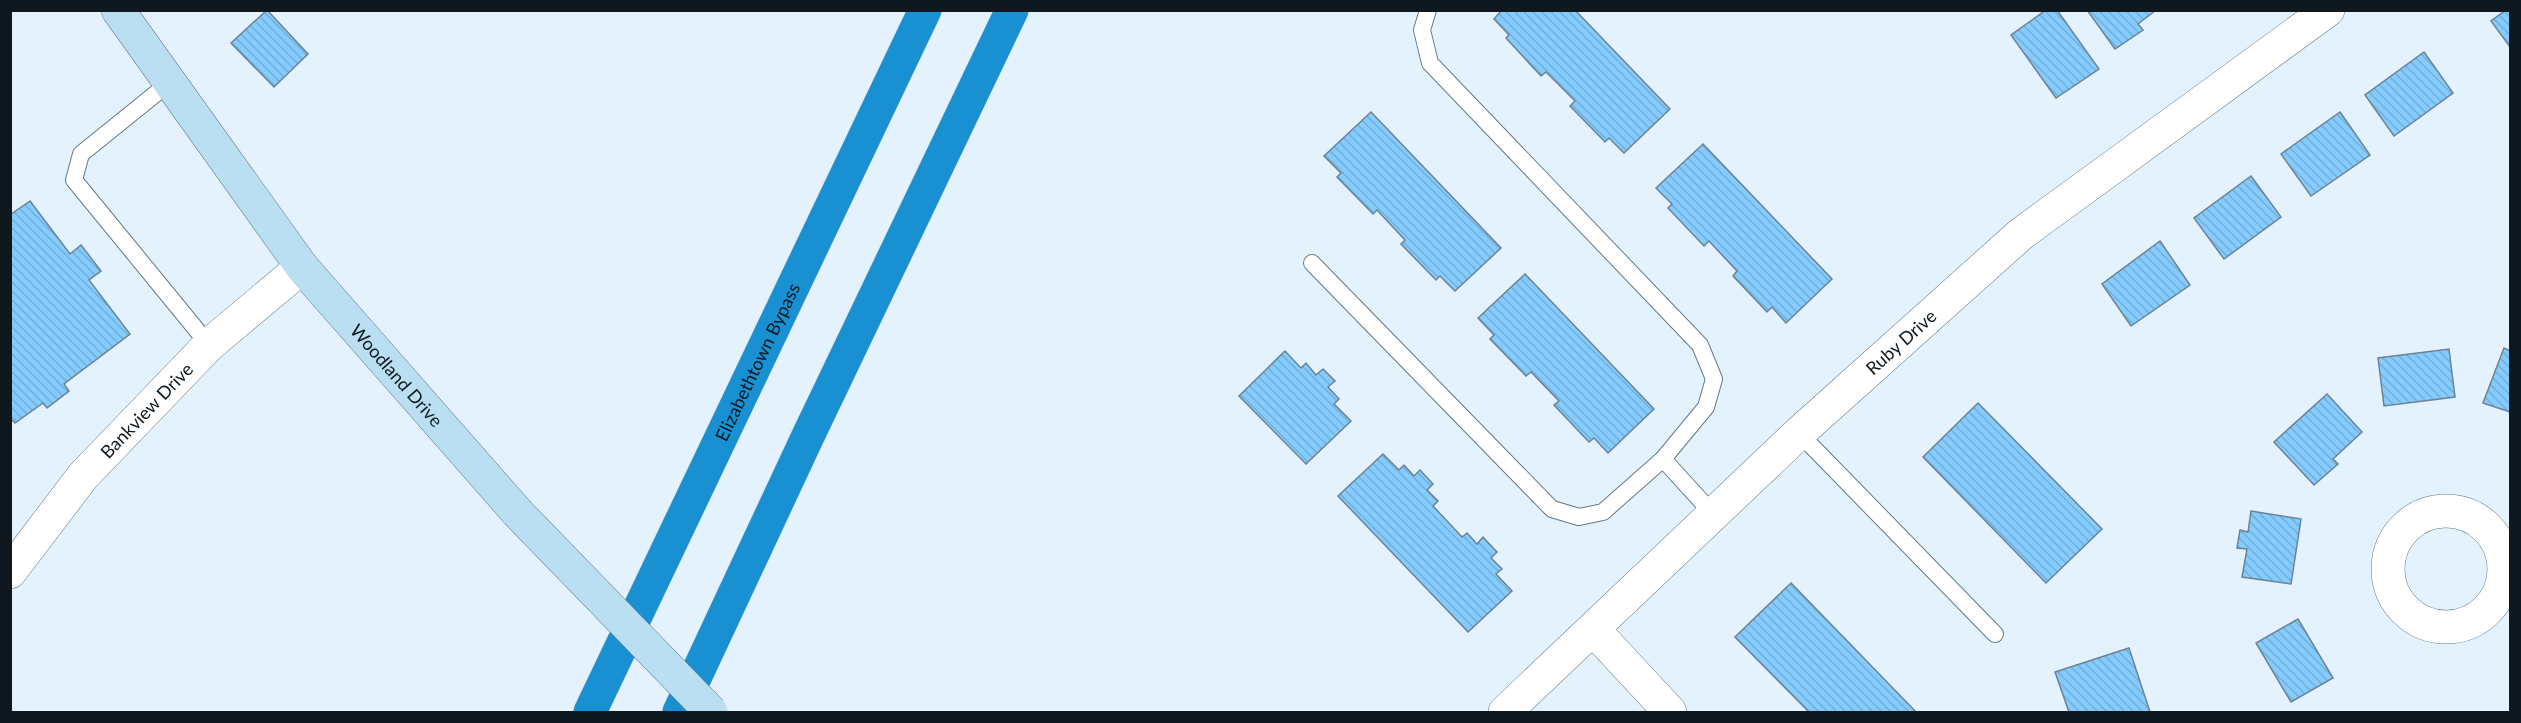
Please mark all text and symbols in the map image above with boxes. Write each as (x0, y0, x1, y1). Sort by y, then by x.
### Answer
street label: Elizabethtown Bypass (710, 279, 804, 444)
street label: Ruby Drive (1861, 304, 1941, 379)
street label: Woodland Drive (346, 319, 448, 431)
street label: Bankview Drive (95, 358, 197, 462)

